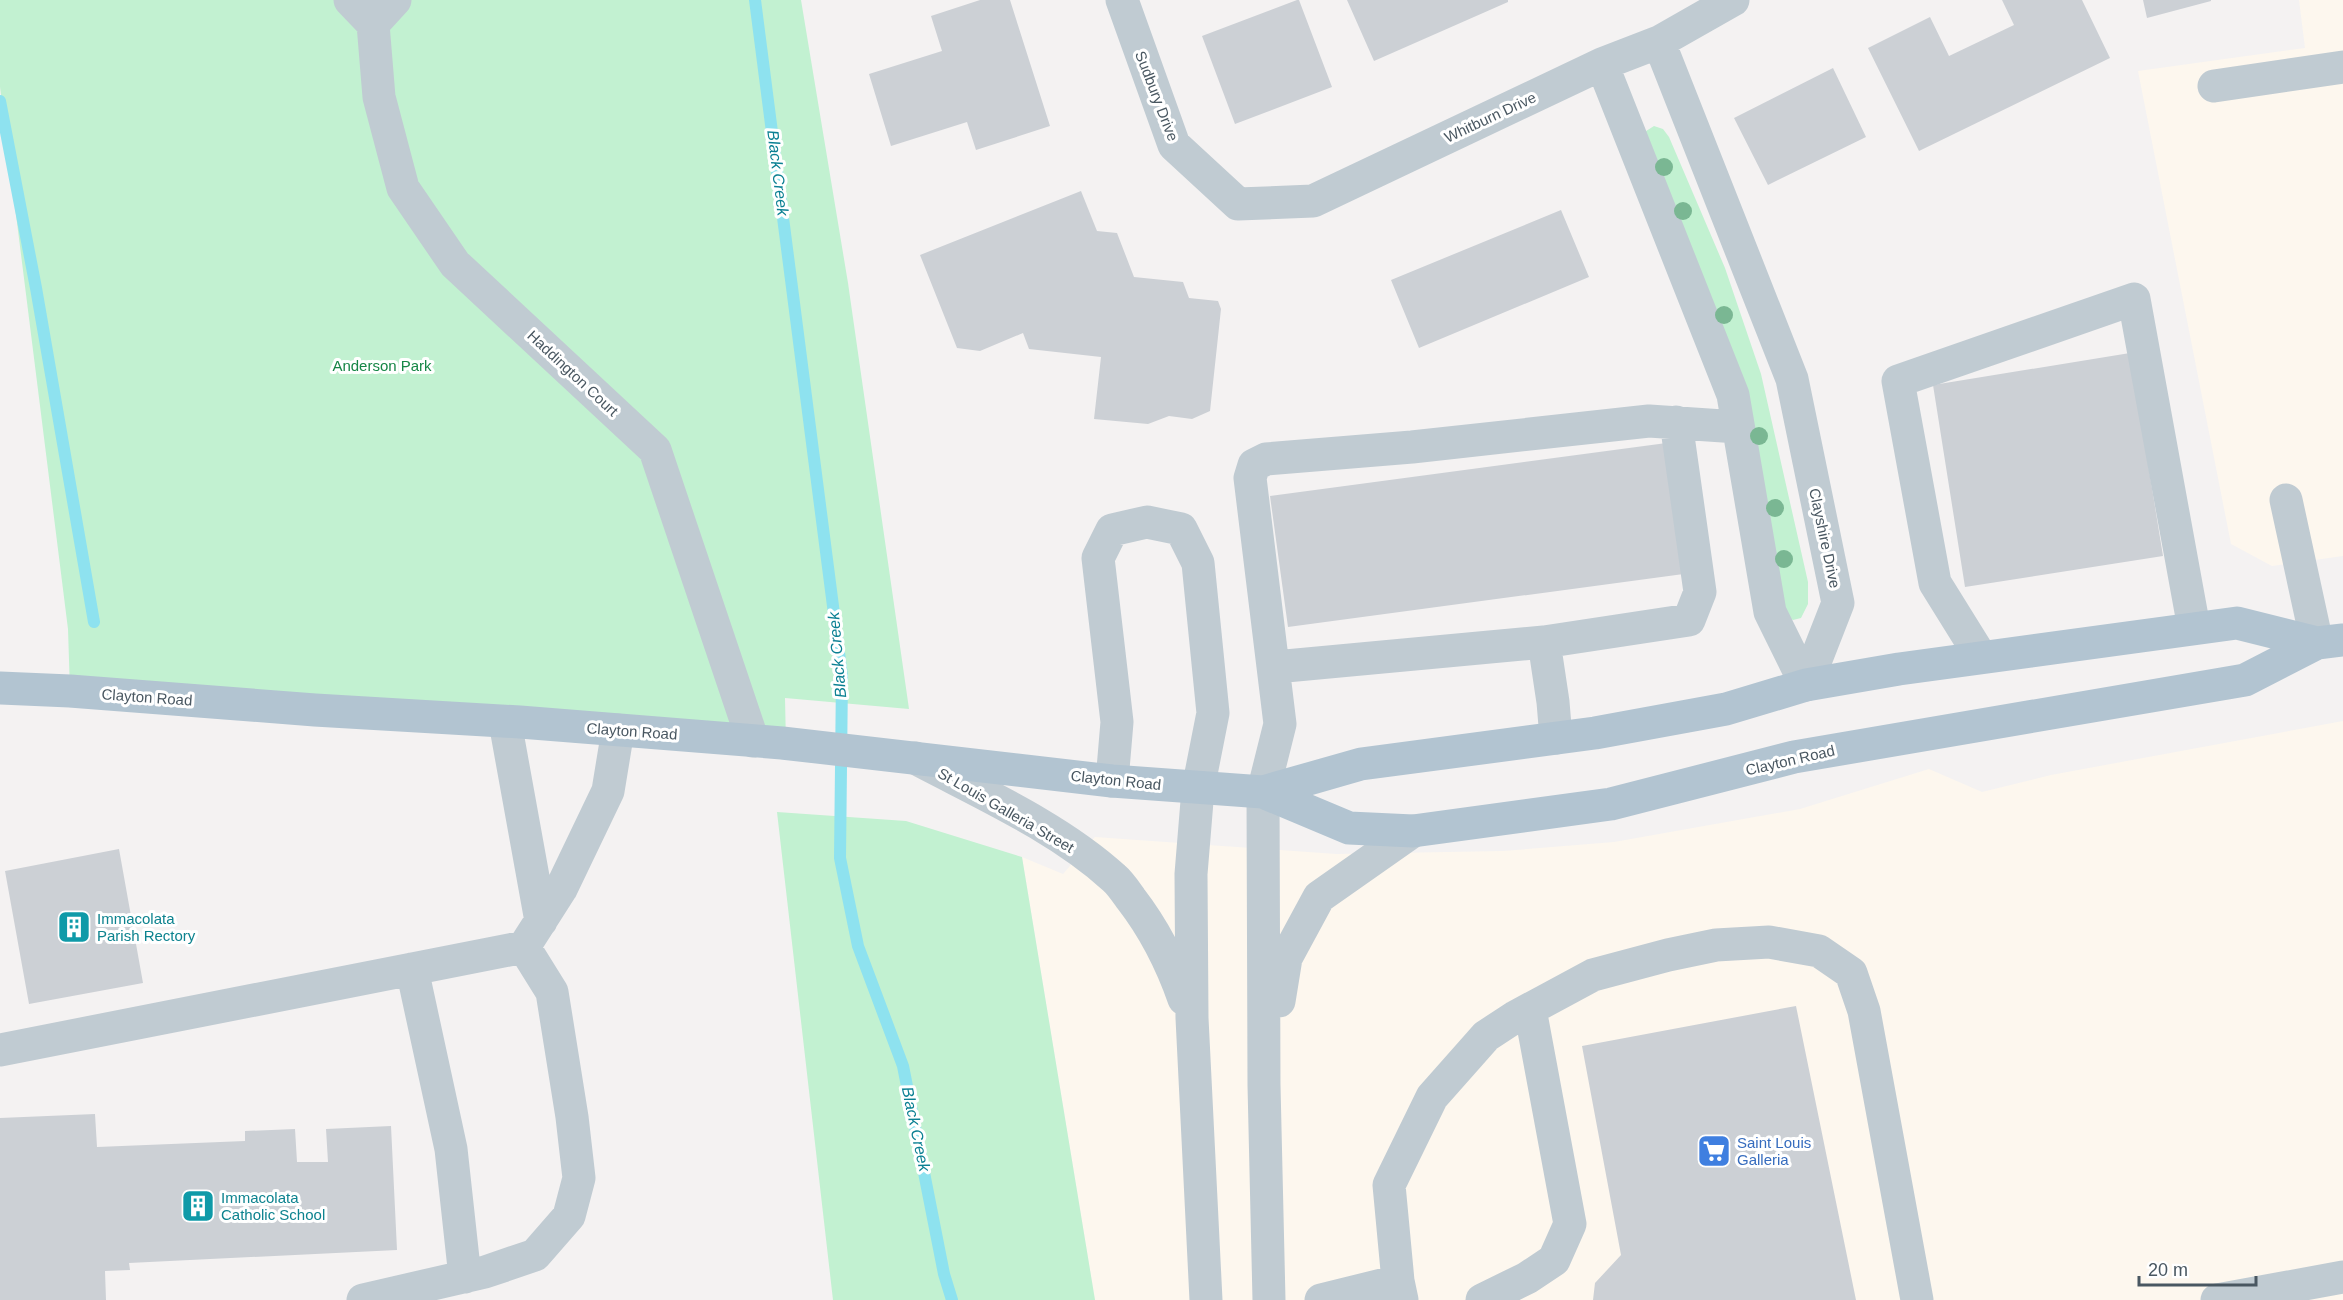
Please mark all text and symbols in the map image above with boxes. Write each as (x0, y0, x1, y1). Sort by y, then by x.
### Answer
street label: Sudbury Drive (1132, 49, 1182, 143)
street label: Whitburn Drive (1441, 88, 1539, 146)
water label: Black Creek (764, 129, 792, 218)
street label: Haddington Court (524, 327, 622, 420)
park label: Anderson Park (332, 357, 432, 374)
street label: Clayshire Drive (1806, 486, 1844, 590)
water label: Black Creek (825, 610, 849, 699)
street label: Clayton Road (101, 685, 193, 709)
street label: Clayton Road (586, 719, 678, 743)
street label: Clayton Road (1744, 741, 1836, 779)
street label: St Louis Galleria Street (935, 764, 1078, 856)
street label: Clayton Road (1070, 767, 1162, 793)
building icon: Immacolata Parish Rectory (56, 909, 92, 945)
place label: Immacolata Parish Rectory (97, 910, 196, 944)
water label: Black Creek (899, 1085, 933, 1174)
supermarket icon: Saint Louis Galleria (1696, 1133, 1732, 1169)
place label: Saint Louis Galleria (1737, 1134, 1811, 1168)
building icon: Immacolata Catholic School (180, 1188, 216, 1224)
place label: Immacolata Catholic School (221, 1189, 325, 1223)
scale bar (2139, 1249, 2256, 1287)
text: 20 m (2148, 1260, 2188, 1280)

